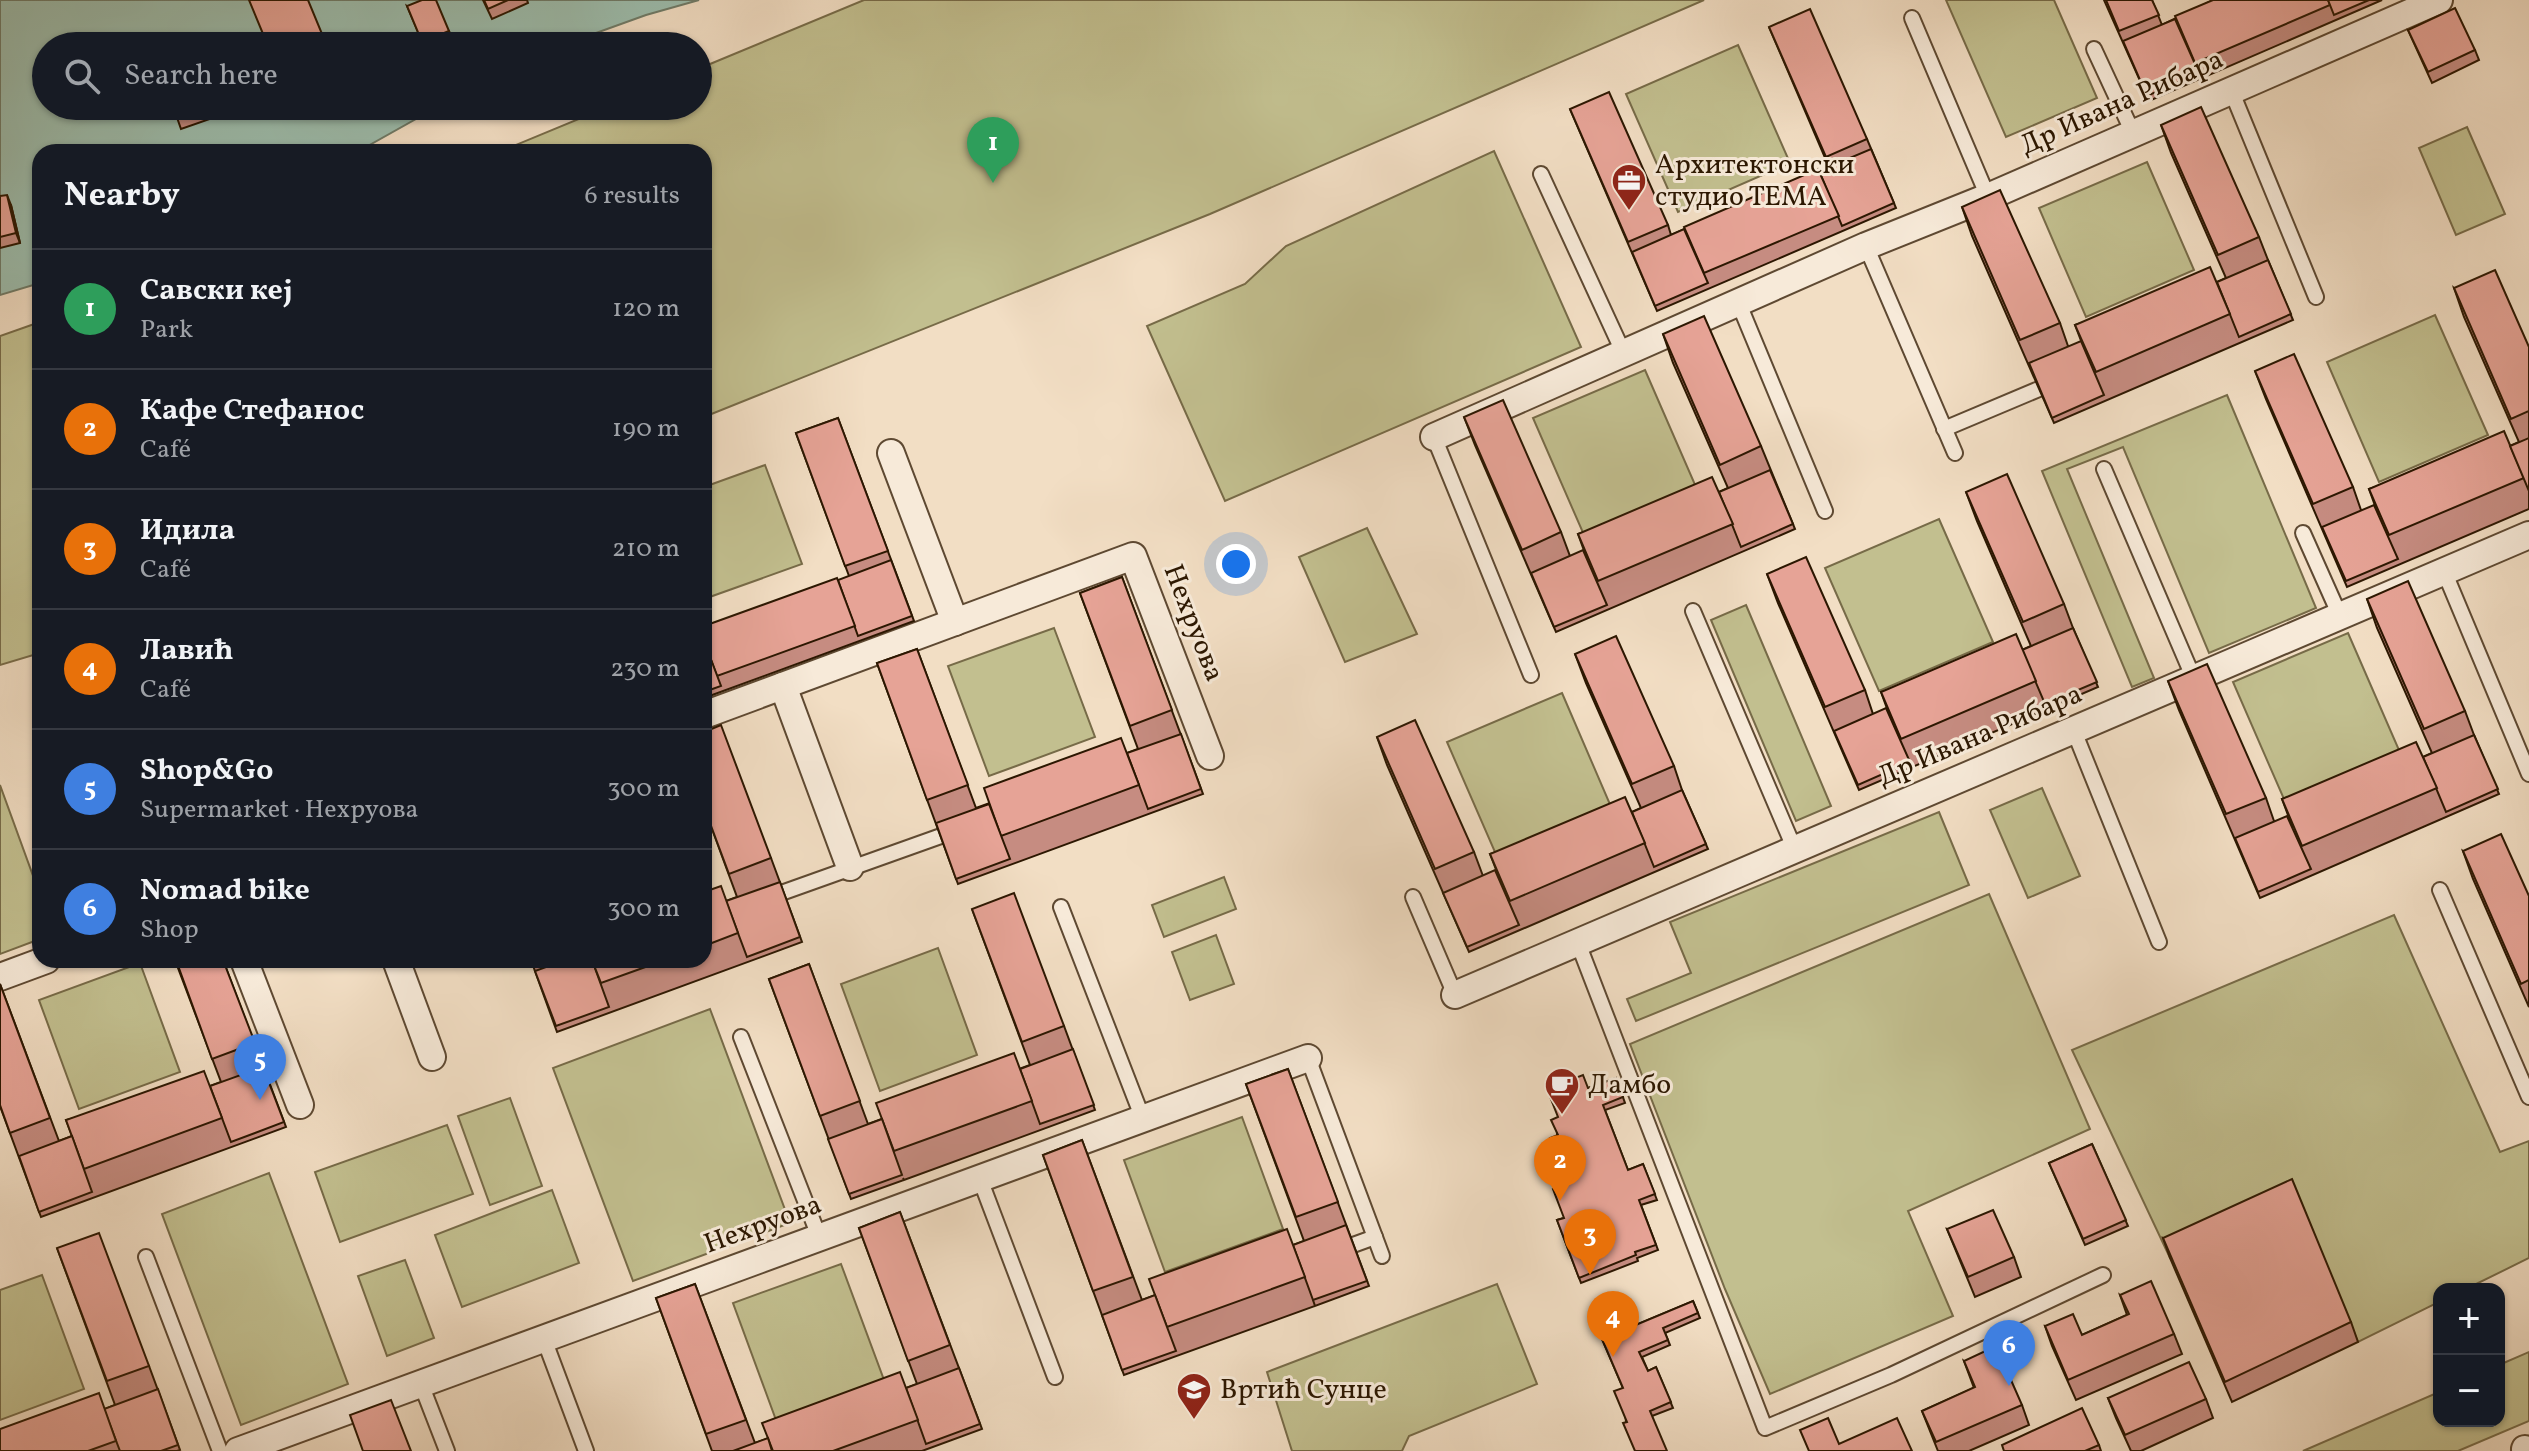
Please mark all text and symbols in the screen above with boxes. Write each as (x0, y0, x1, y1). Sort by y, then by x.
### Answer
search box (32, 32, 712, 120)
street label: Др Ивана Рибара (2014, 41, 2230, 165)
icon: search (60, 54, 104, 98)
text: Search here (124, 55, 278, 97)
pin: 1 (967, 117, 1019, 183)
place label: Архитектонски студио ТЕМА (1655, 146, 1854, 217)
office icon: Архитектонски студио ТЕМА (1610, 162, 1648, 212)
text: Nearby (64, 173, 180, 220)
text: 6 results (585, 178, 680, 214)
text: Савски кеј (140, 270, 292, 312)
text: 1 (85, 291, 95, 327)
text: 120 m (612, 291, 680, 327)
text: Park (140, 312, 193, 348)
text: Кафе Стефанос (140, 390, 364, 432)
text: 2 (83, 411, 97, 447)
text: 190 m (612, 411, 680, 447)
text: Café (140, 432, 191, 468)
text: Идила (140, 510, 235, 552)
text: 3 (83, 531, 97, 567)
text: 210 m (612, 531, 680, 567)
your location (1216, 544, 1256, 584)
text: Café (140, 552, 191, 588)
street label: Нехруова (1153, 559, 1233, 687)
text: Лавић (140, 630, 233, 672)
text: 4 (82, 651, 98, 687)
text: 230 m (610, 651, 680, 687)
text: Café (140, 672, 191, 708)
street label: Др Ивана Рибара (1872, 675, 2088, 797)
text: Shop&Go (140, 750, 273, 792)
text: 5 (84, 771, 96, 807)
text: 300 m (607, 771, 680, 807)
text: Supermarket · Нехруова (140, 792, 419, 828)
text: Nomad bike (140, 870, 310, 912)
text: 6 (83, 891, 97, 927)
text: 300 m (607, 891, 680, 927)
text: Shop (140, 912, 199, 948)
pin: 5 (234, 1034, 286, 1100)
cafe icon: Дамбо (1543, 1066, 1581, 1116)
place label: Дамбо (1588, 1066, 1671, 1105)
pin: 2 (1534, 1135, 1586, 1201)
street label: Нехруова (699, 1186, 827, 1264)
pin: 3 (1564, 1209, 1616, 1275)
map controls (2433, 1283, 2505, 1427)
button: + (2433, 1283, 2505, 1355)
pin: 4 (1587, 1291, 1639, 1357)
pin: 6 (1983, 1320, 2035, 1386)
button: − (2433, 1355, 2505, 1427)
school or university icon: Вртић Сунце (1175, 1371, 1213, 1421)
place label: Вртић Сунце (1220, 1371, 1387, 1410)

